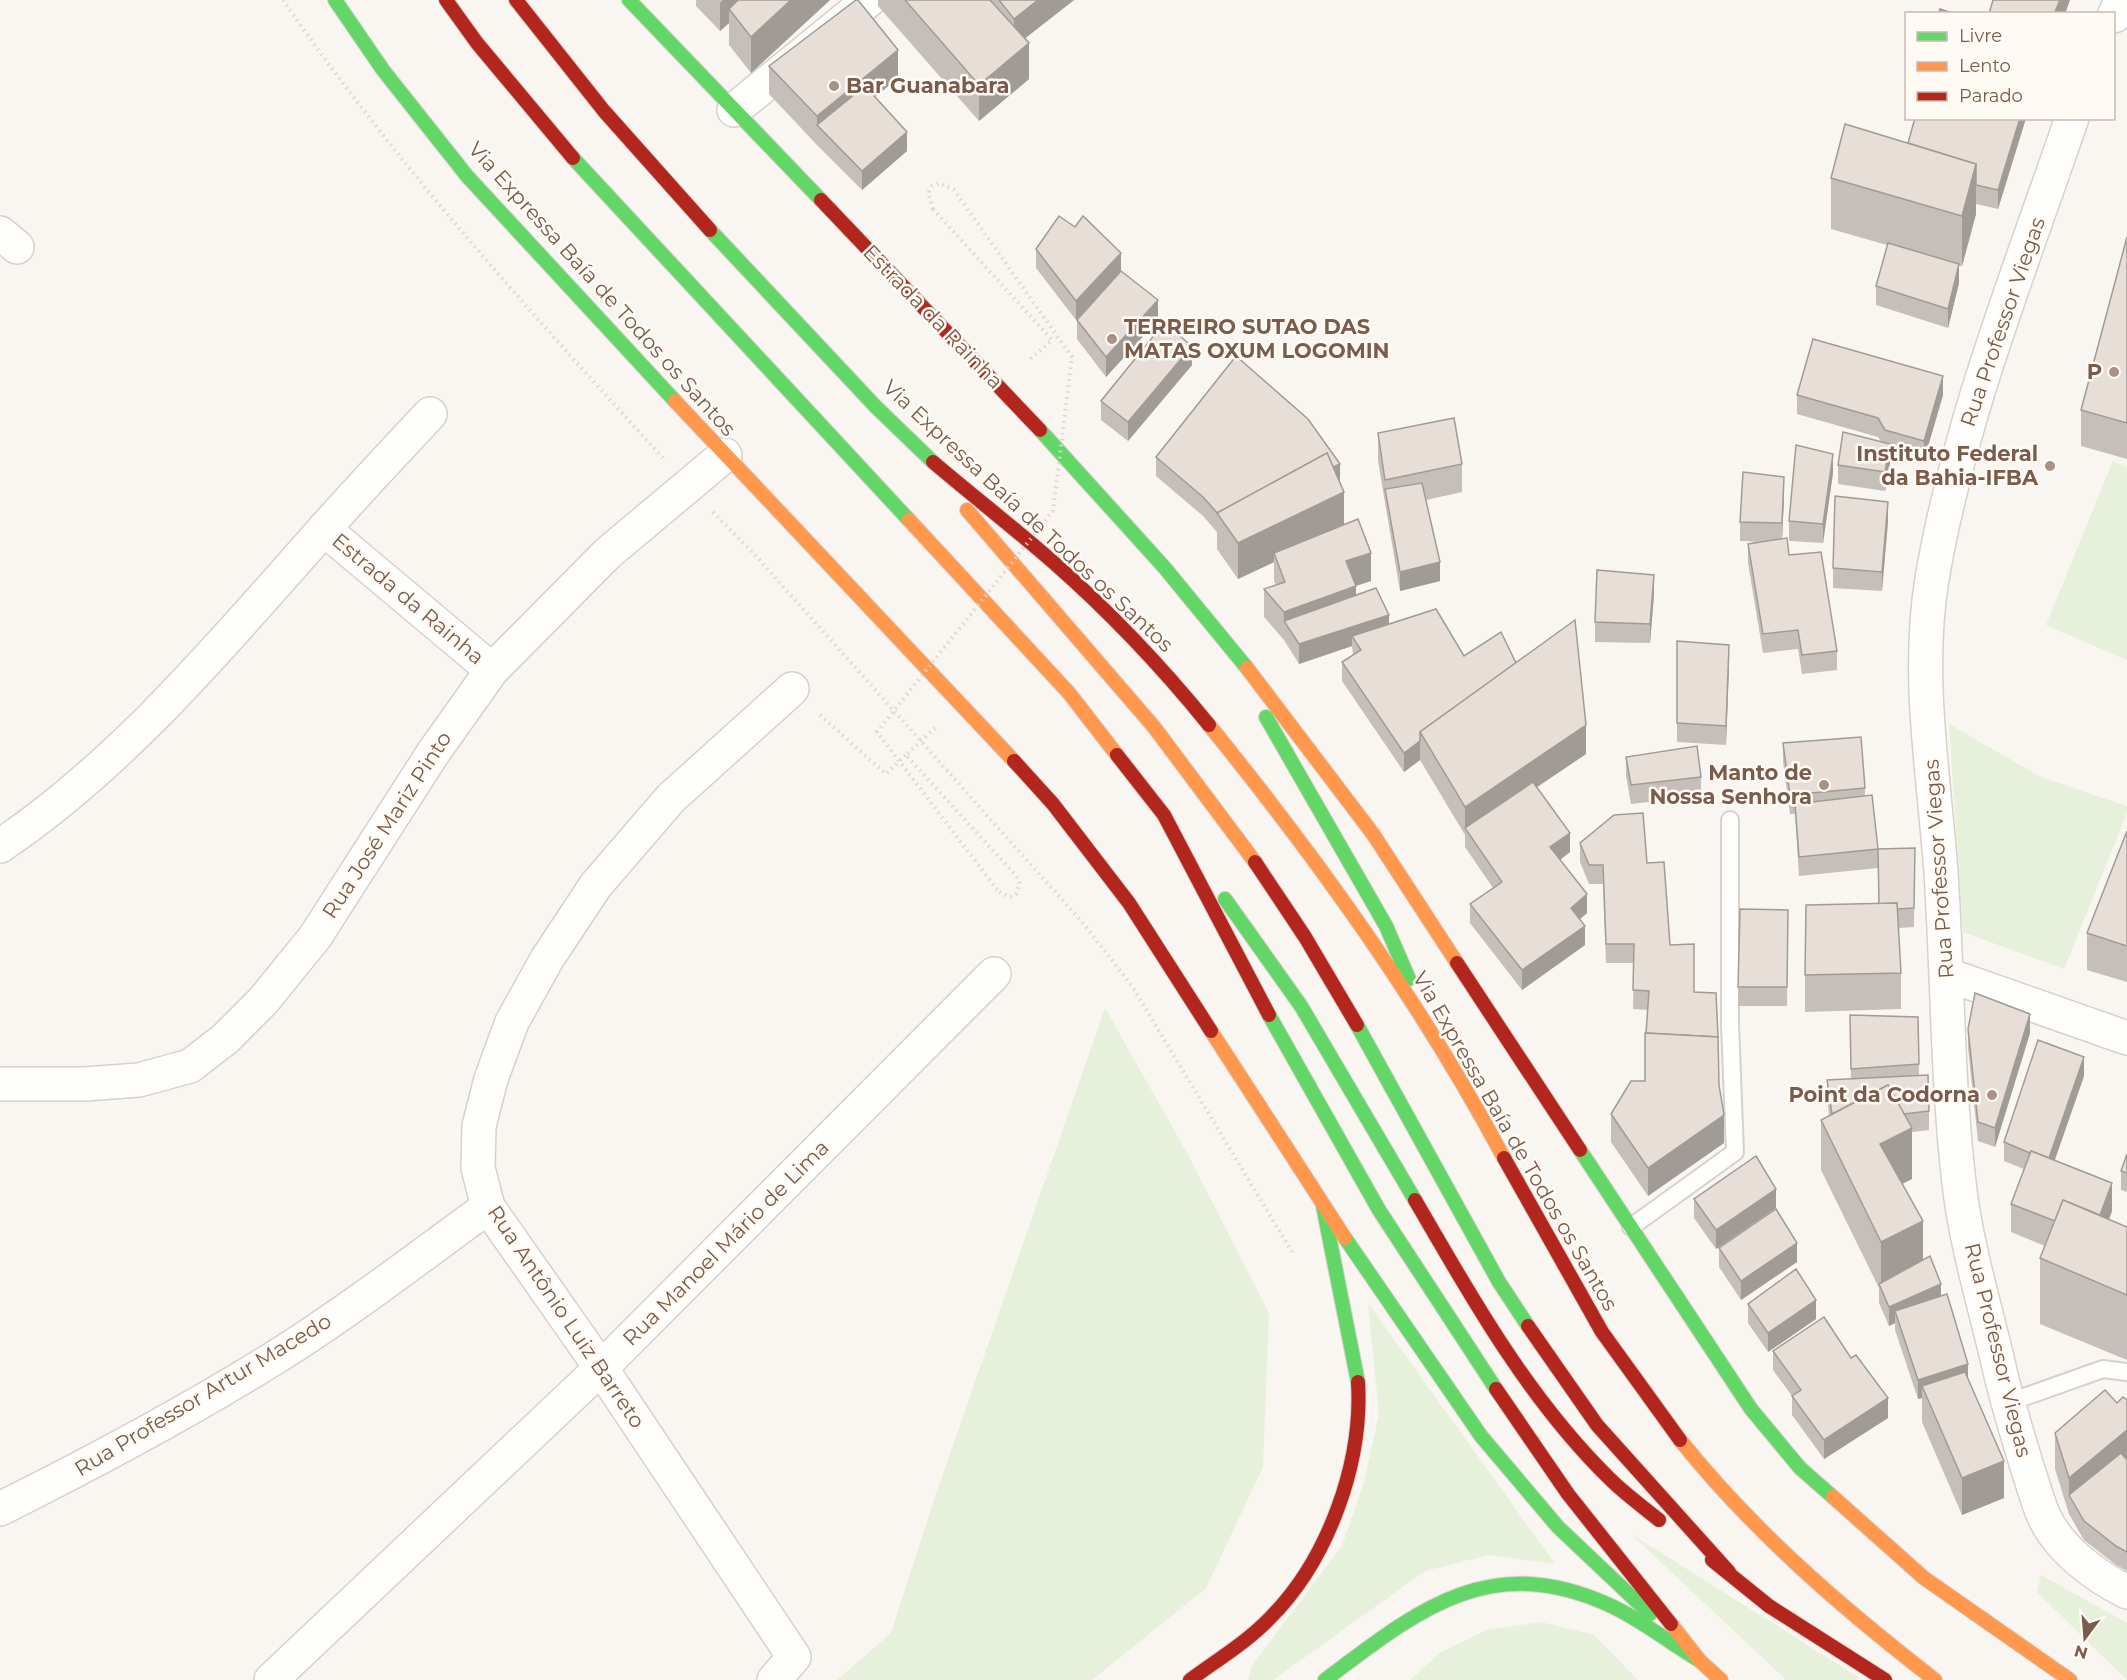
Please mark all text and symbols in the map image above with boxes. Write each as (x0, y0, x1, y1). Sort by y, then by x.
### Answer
legend (1905, 12, 2115, 120)
text: Livre (1959, 25, 2002, 47)
text: Lento (1959, 55, 2011, 77)
place label: Bar Guanabara (846, 73, 1010, 98)
marker: Bar Guanabara (827, 79, 841, 93)
text: Parado (1959, 85, 2023, 107)
street label: Via Expressa Baía de Todos os Santos (463, 136, 741, 441)
street label: Rua Professor Viegas (1955, 214, 2050, 430)
street label: Estrada da Rainha (858, 239, 1009, 394)
place label: TERREIRO SUTAO DAS MATAS OXUM LOGOMIN (1124, 314, 1390, 363)
marker: TERREIRO SUTAO DAS MATAS OXUM LOGOMIN (1105, 332, 1119, 346)
place label: P (2087, 359, 2102, 384)
marker: P (2107, 365, 2121, 379)
street label: Via Expressa Baía de Todos os Santos (878, 374, 1179, 657)
place label: Instituto Federal da Bahia-IFBA (1856, 441, 2039, 490)
marker: Instituto Federal da Bahia-IFBA (2043, 459, 2057, 473)
street label: Estrada da Rainha (327, 528, 489, 670)
street label: Rua José Mariz Pinto (317, 726, 456, 923)
street label: Rua Professor Viegas (1918, 758, 1959, 980)
place label: Manto de Nossa Senhora (1649, 760, 1812, 809)
marker: Manto de Nossa Senhora (1817, 778, 1831, 792)
street label: Via Expressa Baía de Todos os Santos (1408, 967, 1623, 1315)
place label: Point da Codorna (1788, 1082, 1980, 1107)
marker: Point da Codorna (1985, 1088, 1999, 1102)
street label: Rua Manoel Mário de Lima (617, 1134, 834, 1351)
street label: Rua Antônio Luiz Barreto (482, 1201, 650, 1433)
street label: Rua Professor Viegas (1960, 1240, 2037, 1460)
street label: Rua Professor Artur Macedo (70, 1308, 336, 1481)
north arrow (2055, 1608, 2115, 1668)
text: N (2072, 1641, 2090, 1663)

